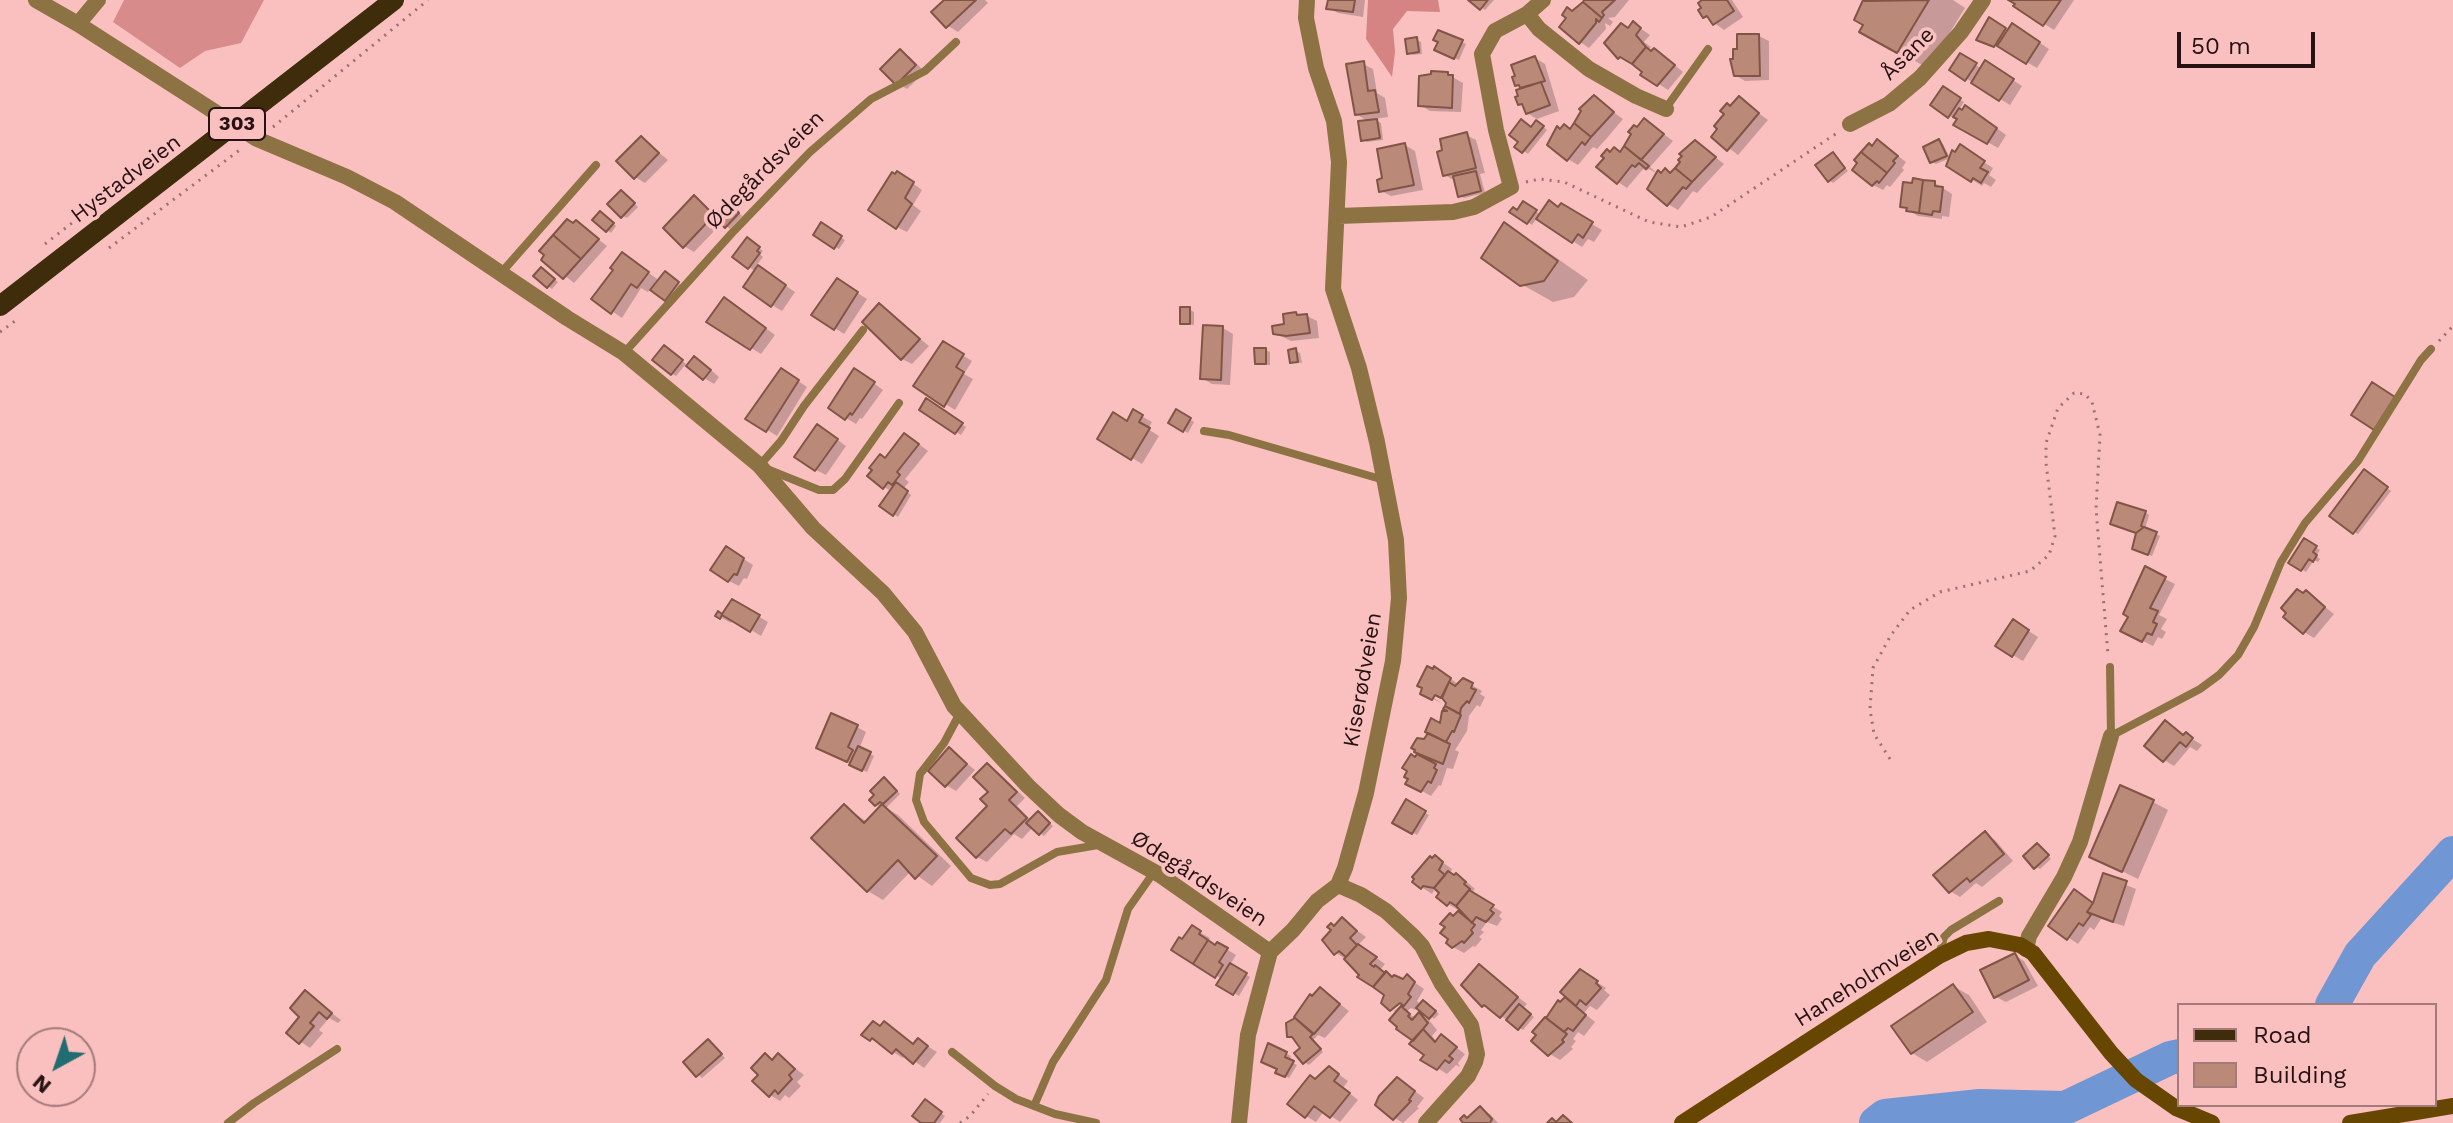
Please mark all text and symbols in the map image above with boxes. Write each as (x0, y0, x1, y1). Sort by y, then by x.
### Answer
scale bar (2181, 16, 2319, 66)
street label: Åsane (1876, 22, 1940, 86)
text: 50 m (2191, 32, 2251, 60)
street label: Ødegårdsveien (700, 105, 830, 235)
road number: 303 (209, 108, 265, 140)
street label: Hystadveien (66, 129, 186, 229)
street label: Kiserødveien (1338, 611, 1388, 749)
street label: Ødegårdsveien (1126, 825, 1272, 933)
street label: Haneholmveien (1790, 923, 1944, 1033)
legend (2177, 1003, 2437, 1107)
text: Road (2253, 1021, 2312, 1049)
north arrow (16, 1027, 96, 1107)
text: Building (2253, 1061, 2346, 1089)
text: N (27, 1069, 56, 1099)

